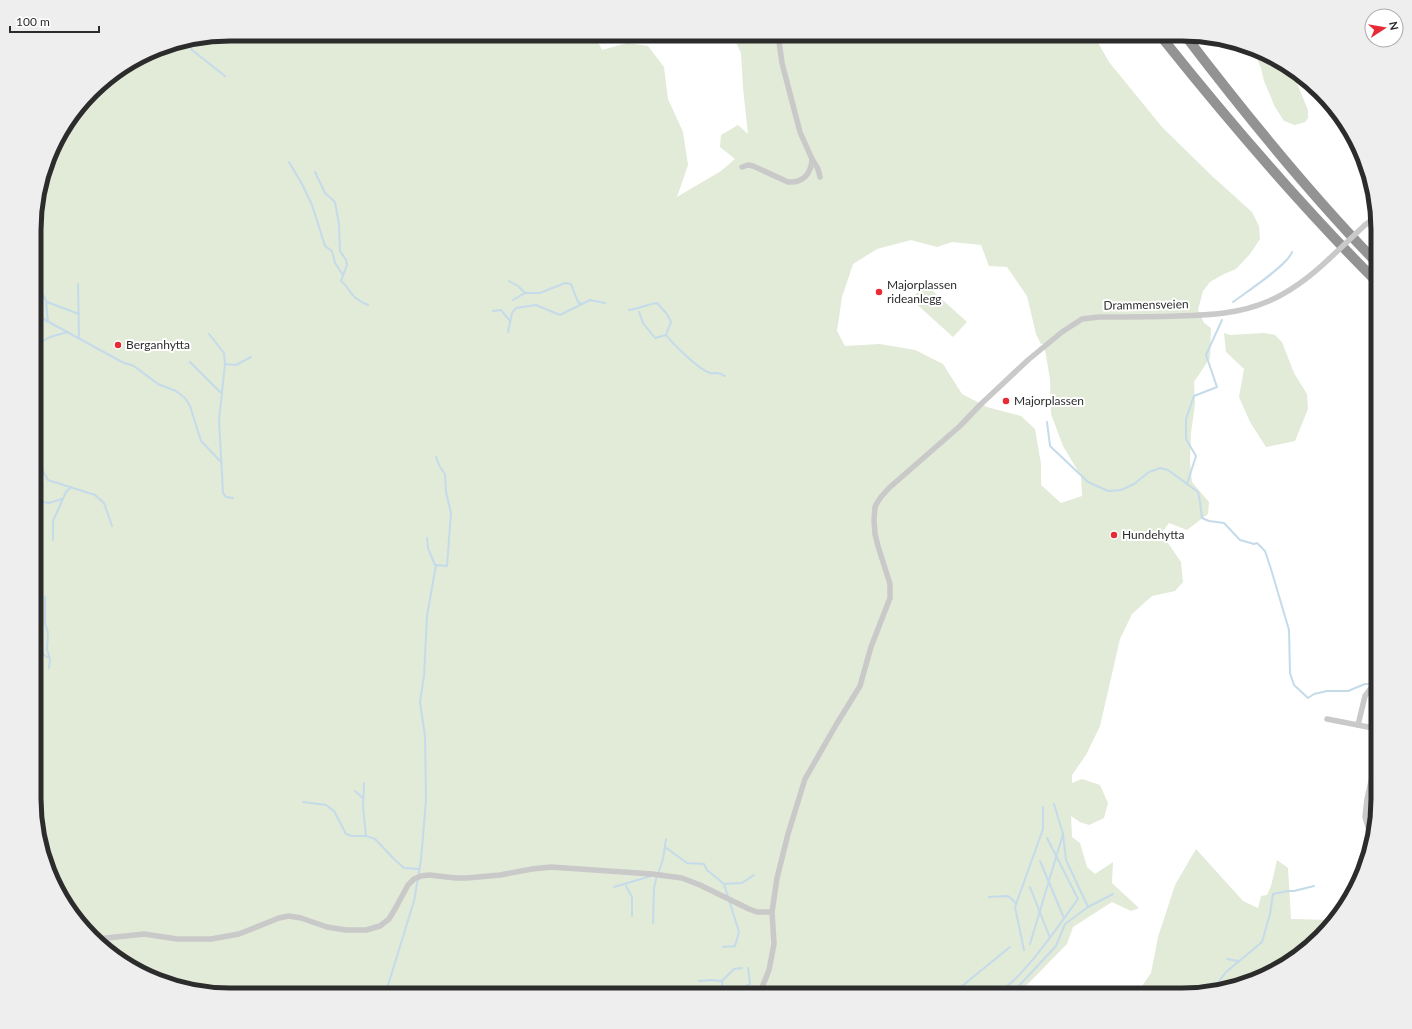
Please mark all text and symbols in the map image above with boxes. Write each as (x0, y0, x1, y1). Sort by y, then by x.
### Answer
scale bar (10, 8, 99, 34)
north arrow (1364, 8, 1404, 48)
text: 100 m (16, 14, 50, 29)
text: N (1387, 20, 1402, 31)
place label: Majorplassen rideanlegg (887, 277, 957, 306)
marker: Majorplassen rideanlegg (874, 287, 884, 297)
street label: Drammensveien (1103, 296, 1189, 313)
place label: Berganhytta (126, 337, 190, 352)
marker: Berganhytta (113, 340, 123, 350)
place label: Majorplassen (1014, 393, 1084, 408)
marker: Majorplassen (1001, 396, 1011, 406)
place label: Hundehytta (1122, 527, 1184, 542)
marker: Hundehytta (1109, 530, 1119, 540)

